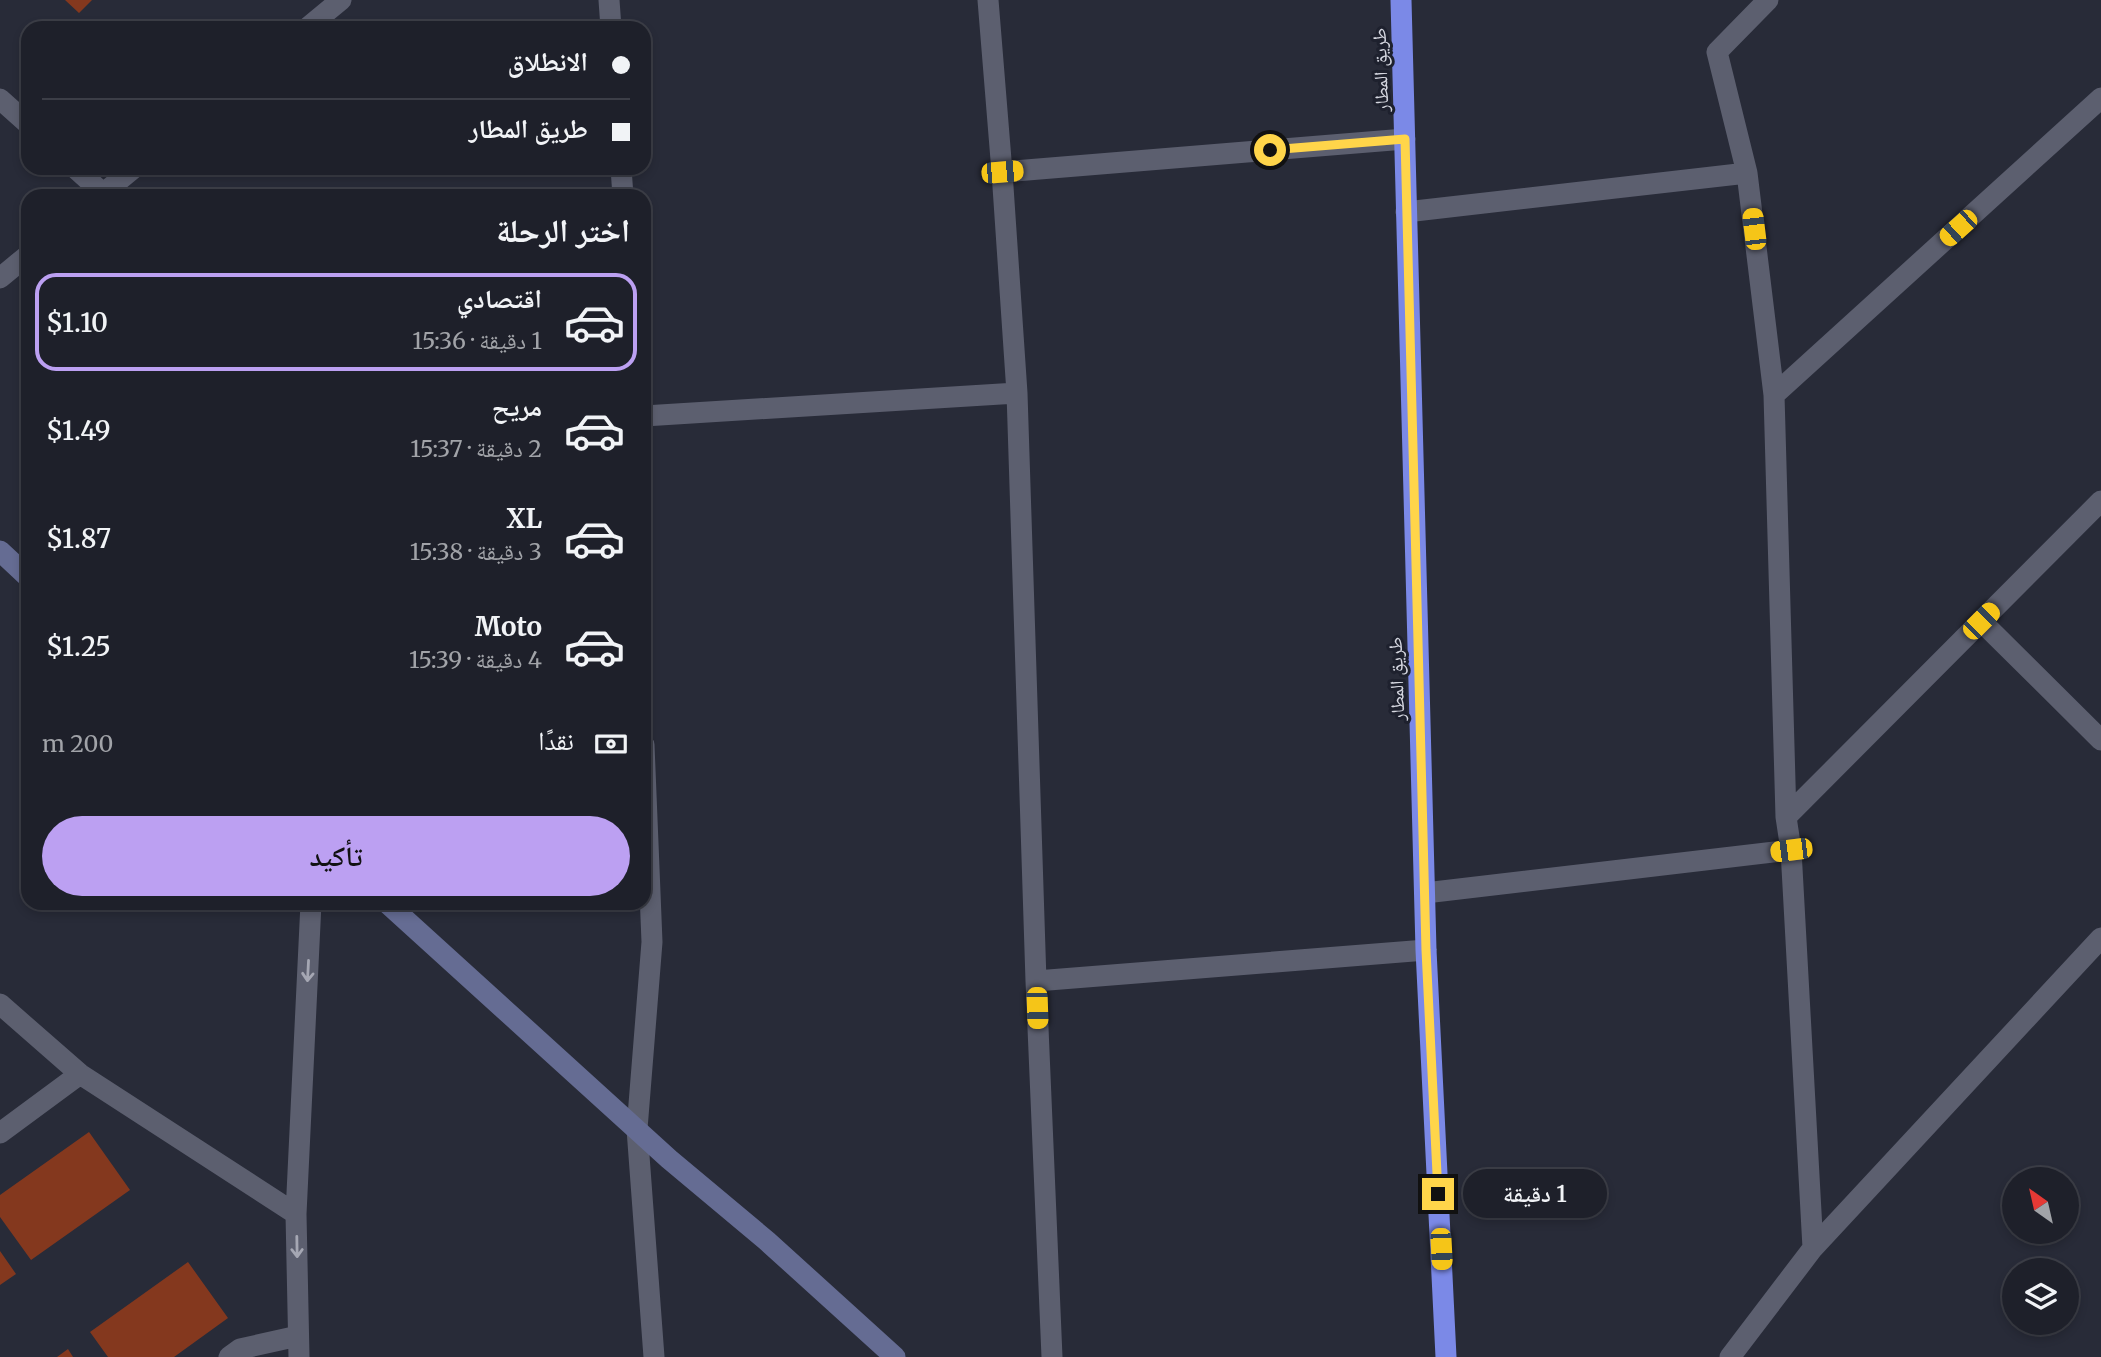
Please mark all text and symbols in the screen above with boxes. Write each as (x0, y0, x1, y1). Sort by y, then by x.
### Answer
street label: طريق المطار (1367, 28, 1393, 113)
text: الانطلاق (508, 45, 588, 78)
text: طريق المطار (469, 112, 588, 145)
route start (1254, 134, 1286, 166)
car (981, 160, 1024, 184)
car (1936, 206, 1981, 250)
car (1742, 207, 1767, 251)
text: اختر الرحلة (496, 211, 630, 251)
text: اقتصادي (457, 282, 542, 315)
icon: car (563, 291, 626, 354)
text: $1.10 (46, 306, 108, 339)
text: 1 دقيقة · 15:36 (412, 326, 542, 355)
text: مريح (492, 390, 542, 423)
icon: car (563, 399, 626, 462)
text: $1.49 (46, 414, 111, 447)
text: 2 دقيقة · 15:37 (410, 434, 542, 463)
text: XL (506, 502, 542, 535)
icon: car (563, 507, 626, 570)
text: $1.87 (46, 522, 111, 555)
text: 3 دقيقة · 15:38 (410, 537, 542, 566)
car (1959, 599, 2004, 643)
text: Moto (475, 610, 542, 643)
icon: car (563, 615, 626, 678)
text: $1.25 (46, 630, 111, 663)
street label: طريق المطار (1383, 637, 1409, 722)
text: 4 دقيقة · 15:39 (409, 645, 542, 674)
text: نقدًا (538, 724, 574, 757)
icon: cash (592, 725, 630, 763)
text: 200 m (42, 729, 113, 758)
button: تأكيد (42, 816, 630, 896)
car (1769, 837, 1814, 863)
one-way arrow (301, 959, 314, 982)
car (1026, 987, 1049, 1029)
north arrow (2002, 1167, 2079, 1244)
map controls (2002, 1167, 2079, 1335)
callout: 1 دقيقة (1462, 1170, 1606, 1218)
route end (1422, 1178, 1454, 1210)
text: 1 دقيقة (1503, 1179, 1567, 1208)
car (1430, 1227, 1453, 1271)
one-way arrow (290, 1236, 303, 1259)
button: layers (2002, 1258, 2079, 1335)

